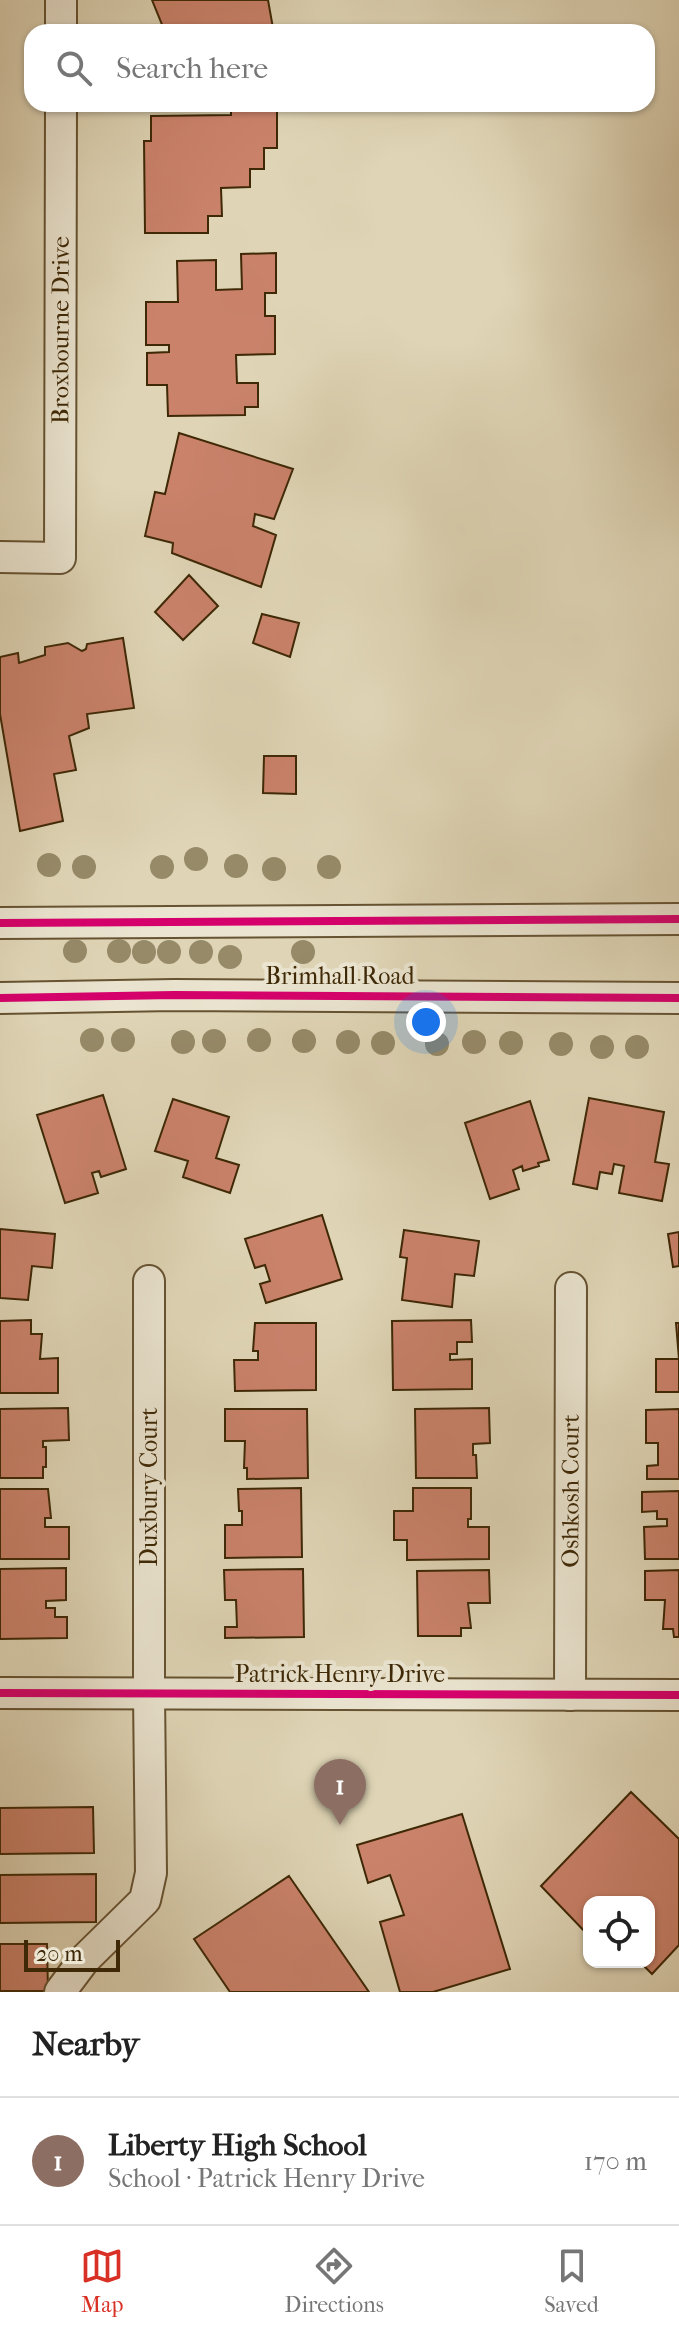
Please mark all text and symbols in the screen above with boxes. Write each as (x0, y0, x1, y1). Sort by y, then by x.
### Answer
search box (24, 24, 655, 112)
icon: search (52, 46, 96, 90)
text: Search here (116, 51, 268, 86)
street label: Broxbourne Drive (46, 236, 75, 424)
street label: Brimhall Road (265, 962, 416, 990)
your location (406, 1002, 446, 1042)
street label: Duxbury Court (135, 1407, 163, 1567)
street label: Oshkosh Court (556, 1414, 585, 1568)
street label: Patrick Henry Drive (235, 1660, 445, 1688)
pin: 1 (314, 1759, 366, 1825)
map controls (583, 1896, 655, 1968)
button: locate (583, 1896, 655, 1968)
scale bar (24, 1936, 120, 1972)
text: 20 m (36, 1941, 82, 1967)
text: Nearby (32, 2024, 139, 2064)
text: Liberty High School (108, 2128, 367, 2163)
text: 1 (53, 2146, 63, 2177)
text: 170 m (584, 2146, 647, 2177)
text: School · Patrick Henry Drive (108, 2163, 425, 2194)
tab: Map (80, 2244, 124, 2318)
tab: Directions (285, 2244, 384, 2318)
tab: Saved (544, 2244, 599, 2318)

